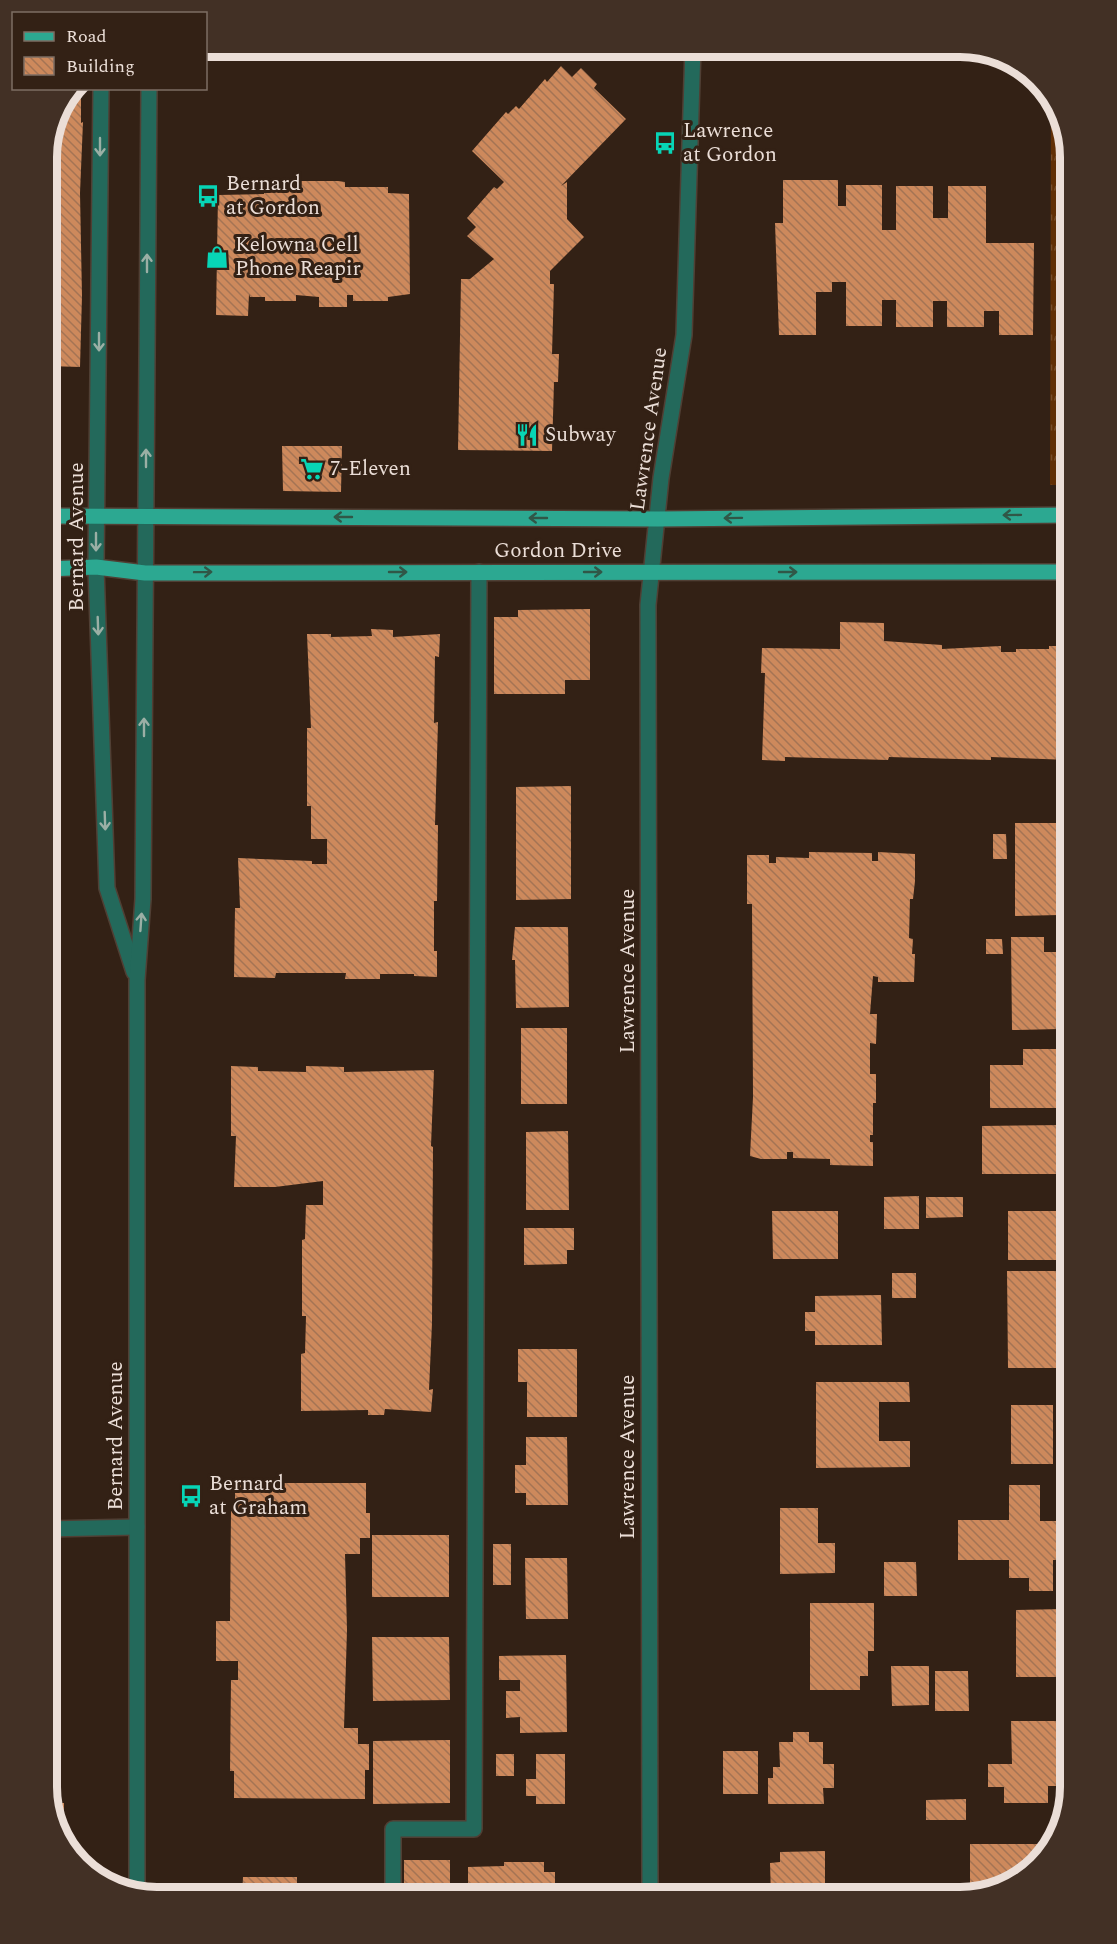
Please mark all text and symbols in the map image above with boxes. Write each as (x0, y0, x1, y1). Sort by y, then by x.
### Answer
legend (12, 12, 207, 90)
text: Road (66, 23, 107, 50)
text: Building (66, 53, 135, 80)
place label: Lawrence at Gordon (683, 115, 777, 171)
bus stop icon: Lawrence at Gordon (652, 130, 678, 156)
one-way arrow (95, 136, 106, 156)
place label: Bernard at Gordon (226, 168, 320, 224)
bus stop icon: Bernard at Gordon (195, 183, 221, 209)
place label: Kelowna Cell Phone Reapir (235, 229, 361, 285)
shop icon: Kelowna Cell Phone Reapir (204, 244, 230, 270)
one-way arrow (141, 254, 153, 274)
one-way arrow (93, 331, 105, 351)
street label: Lawrence Avenue (622, 345, 676, 513)
place label: Subway (545, 419, 617, 451)
restaurant icon: Subway (514, 422, 540, 448)
one-way arrow (140, 449, 151, 469)
place label: 7-Eleven (330, 453, 411, 485)
supermarket icon: 7-Eleven (299, 456, 325, 482)
street label: Bernard Avenue (61, 462, 93, 612)
one-way arrow (1003, 509, 1023, 521)
one-way arrow (334, 511, 354, 523)
one-way arrow (529, 512, 549, 524)
one-way arrow (724, 512, 744, 524)
one-way arrow (90, 531, 102, 551)
street label: Gordon Drive (494, 535, 622, 567)
one-way arrow (193, 566, 213, 578)
one-way arrow (388, 566, 408, 578)
one-way arrow (583, 566, 603, 578)
one-way arrow (778, 566, 798, 578)
one-way arrow (93, 615, 104, 635)
one-way arrow (138, 718, 150, 738)
one-way arrow (99, 810, 110, 830)
street label: Lawrence Avenue (612, 889, 644, 1053)
one-way arrow (136, 912, 147, 932)
street label: Bernard Avenue (100, 1361, 132, 1511)
street label: Lawrence Avenue (612, 1375, 644, 1539)
place label: Bernard at Graham (209, 1468, 307, 1524)
bus stop icon: Bernard at Graham (178, 1483, 204, 1509)

